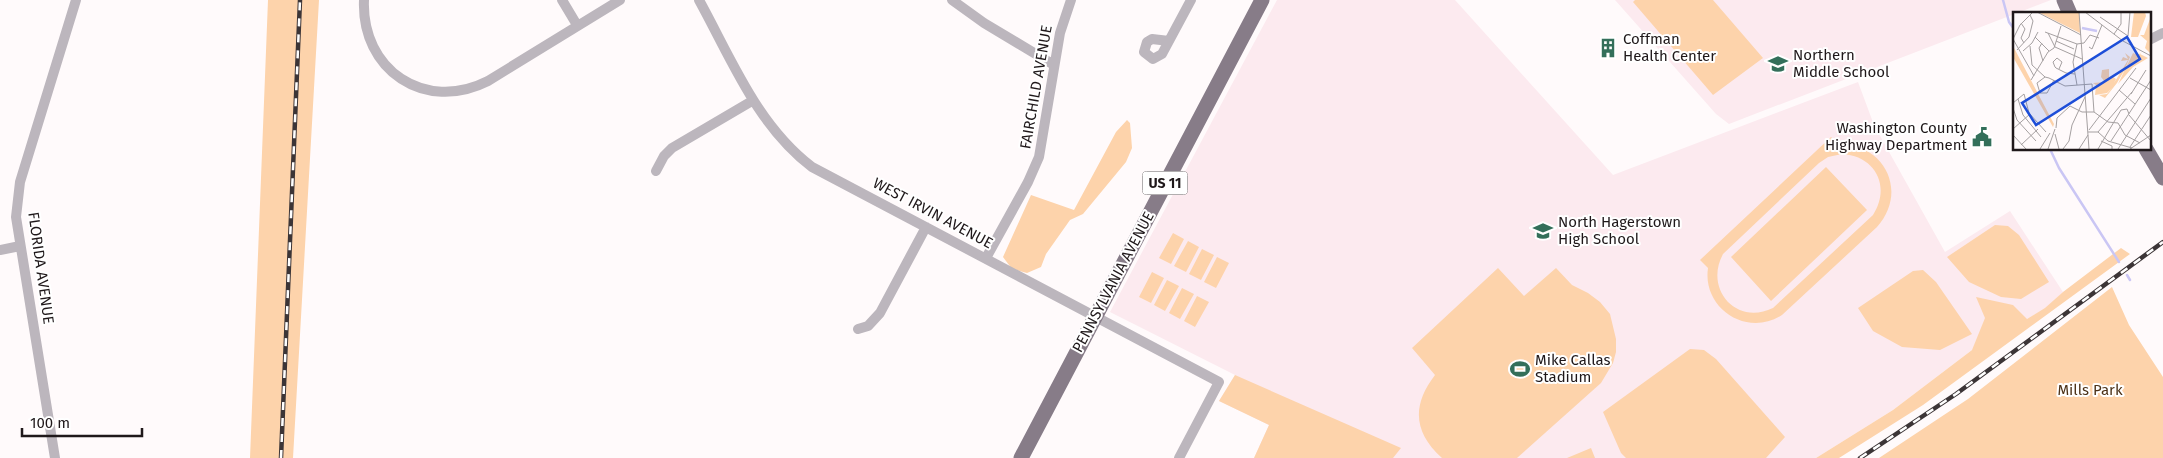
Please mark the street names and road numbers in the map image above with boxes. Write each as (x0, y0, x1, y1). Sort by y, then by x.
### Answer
street label: FAIRCHILD AVENUE (1016, 24, 1056, 150)
road number: US 11 (1142, 172, 1188, 194)
street label: WEST IRVIN AVENUE (870, 174, 996, 252)
street label: PENNSYLVANIA AVENUE (1068, 209, 1158, 355)
street label: FLORIDA AVENUE (24, 211, 58, 325)

